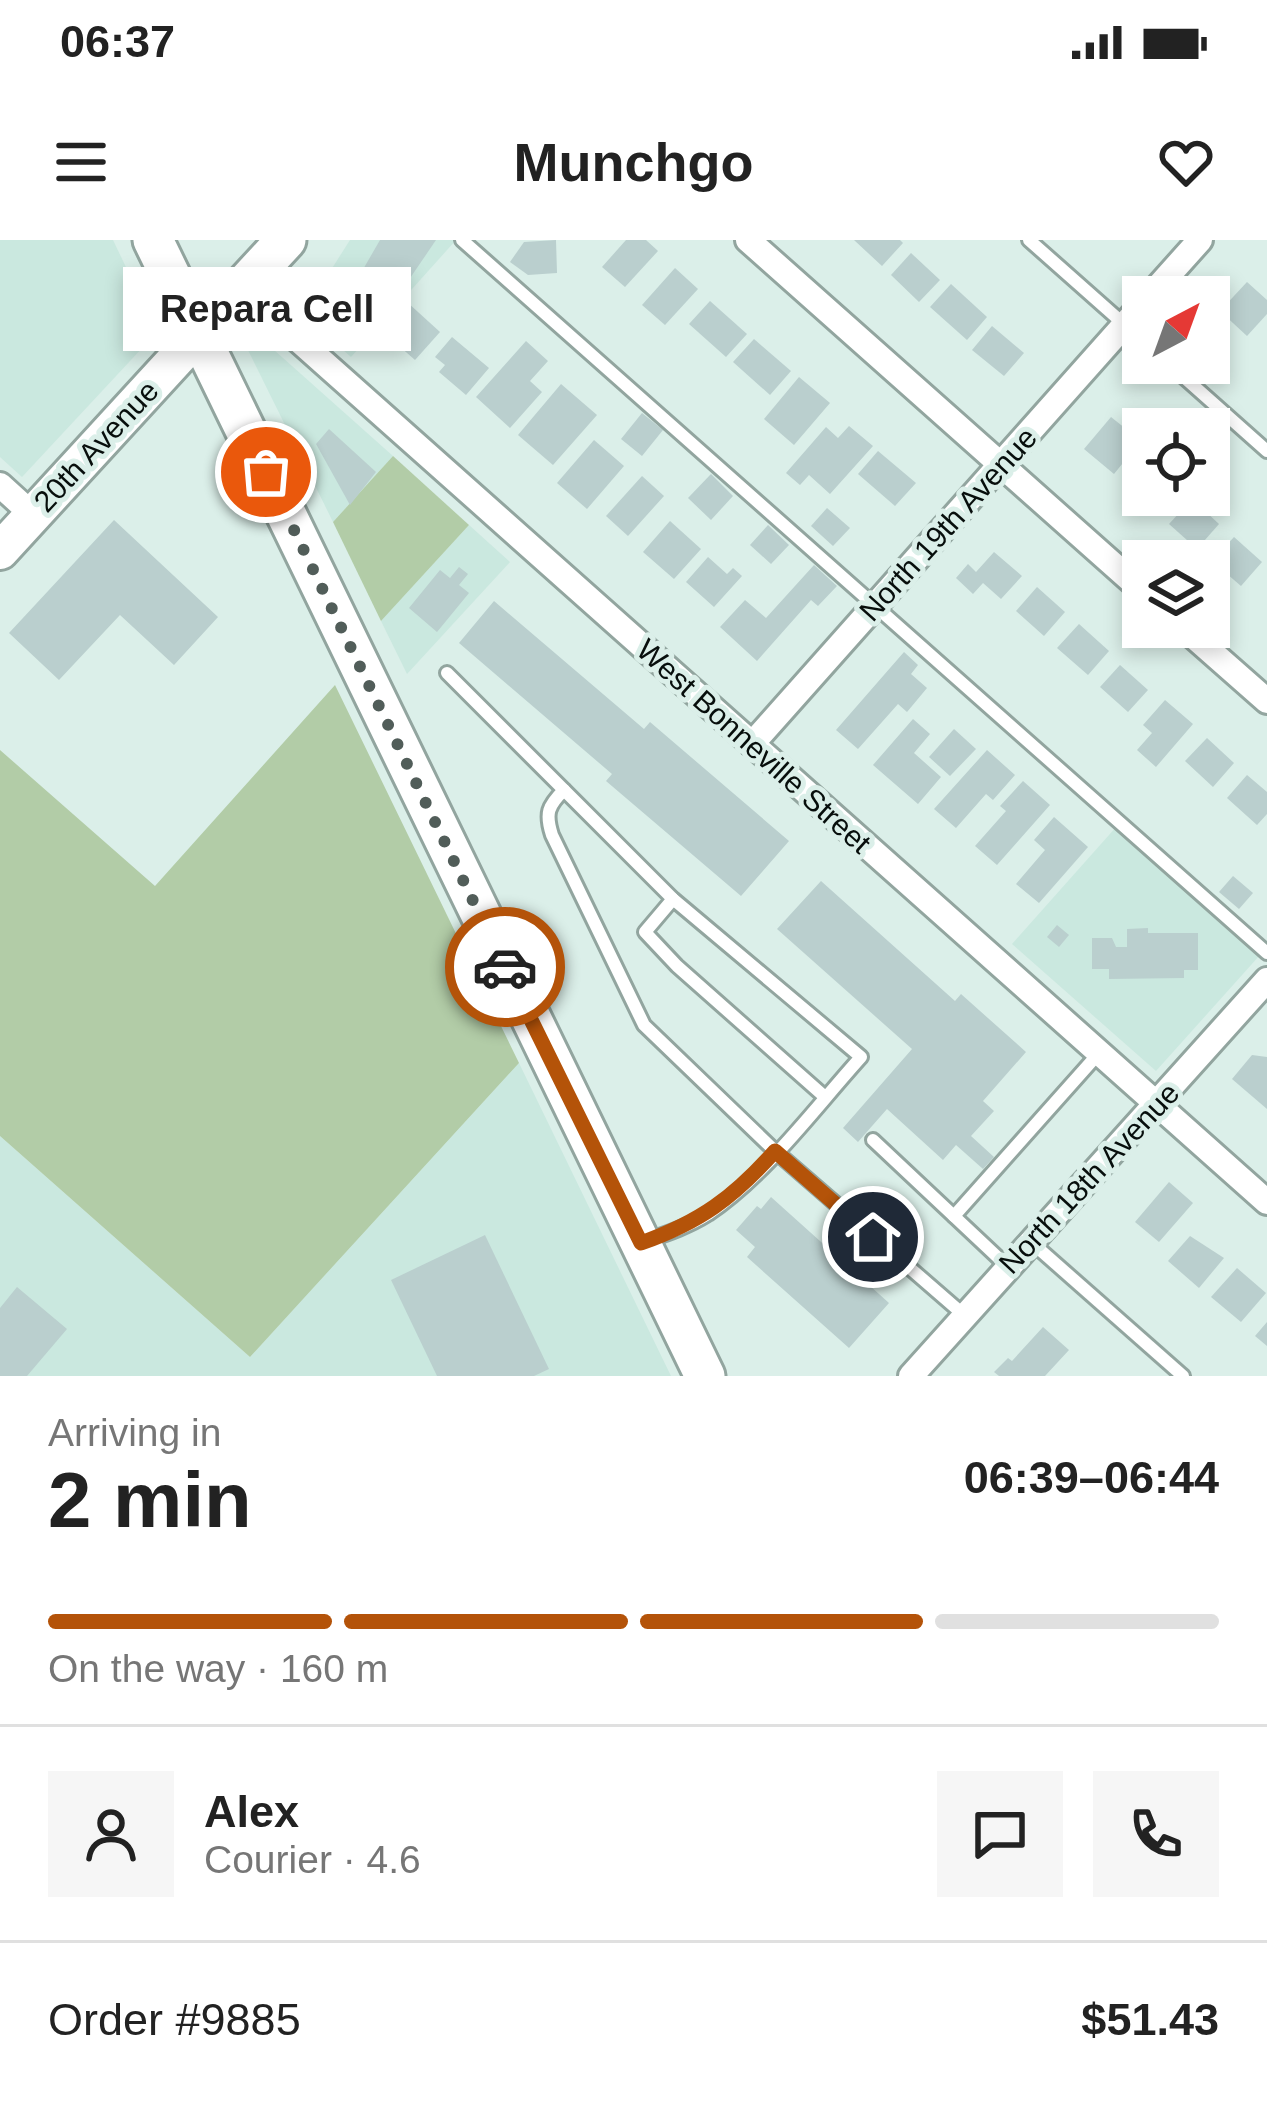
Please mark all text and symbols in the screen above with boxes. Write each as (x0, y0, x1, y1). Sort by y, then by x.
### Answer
text: 06:37 (60, 16, 175, 67)
icon: menu (48, 129, 114, 195)
icon: heart (1153, 129, 1219, 195)
text: Munchgo (514, 132, 753, 192)
callout: Repara Cell (122, 268, 410, 352)
north arrow (1122, 276, 1230, 384)
map controls (1122, 276, 1230, 648)
text: Repara Cell (160, 287, 374, 330)
street label: 20th Avenue (27, 374, 165, 518)
button: locate (1122, 408, 1230, 516)
pin (215, 421, 317, 523)
street label: North 19th Avenue (853, 421, 1043, 627)
icon: bag (233, 439, 299, 505)
button: layers (1122, 540, 1230, 648)
street label: West Bonneville Street (630, 632, 878, 860)
courier (445, 907, 565, 1027)
icon: car (472, 934, 538, 1000)
street label: North 18th Avenue (992, 1076, 1186, 1280)
pin (822, 1186, 924, 1288)
icon: home (840, 1204, 906, 1270)
text: Arriving in (48, 1411, 221, 1454)
text: 06:39–06:44 (964, 1452, 1219, 1503)
text: 2 min (48, 1456, 252, 1544)
text: On the way · 160 m (48, 1647, 388, 1690)
button: person (48, 1771, 174, 1897)
button: chat (937, 1771, 1063, 1897)
button: phone (1093, 1771, 1219, 1897)
text: Alex (204, 1786, 299, 1837)
text: Courier · 4.6 (204, 1838, 421, 1881)
text: Order #9885 (48, 1994, 301, 2045)
text: $51.43 (1081, 1994, 1219, 2045)

